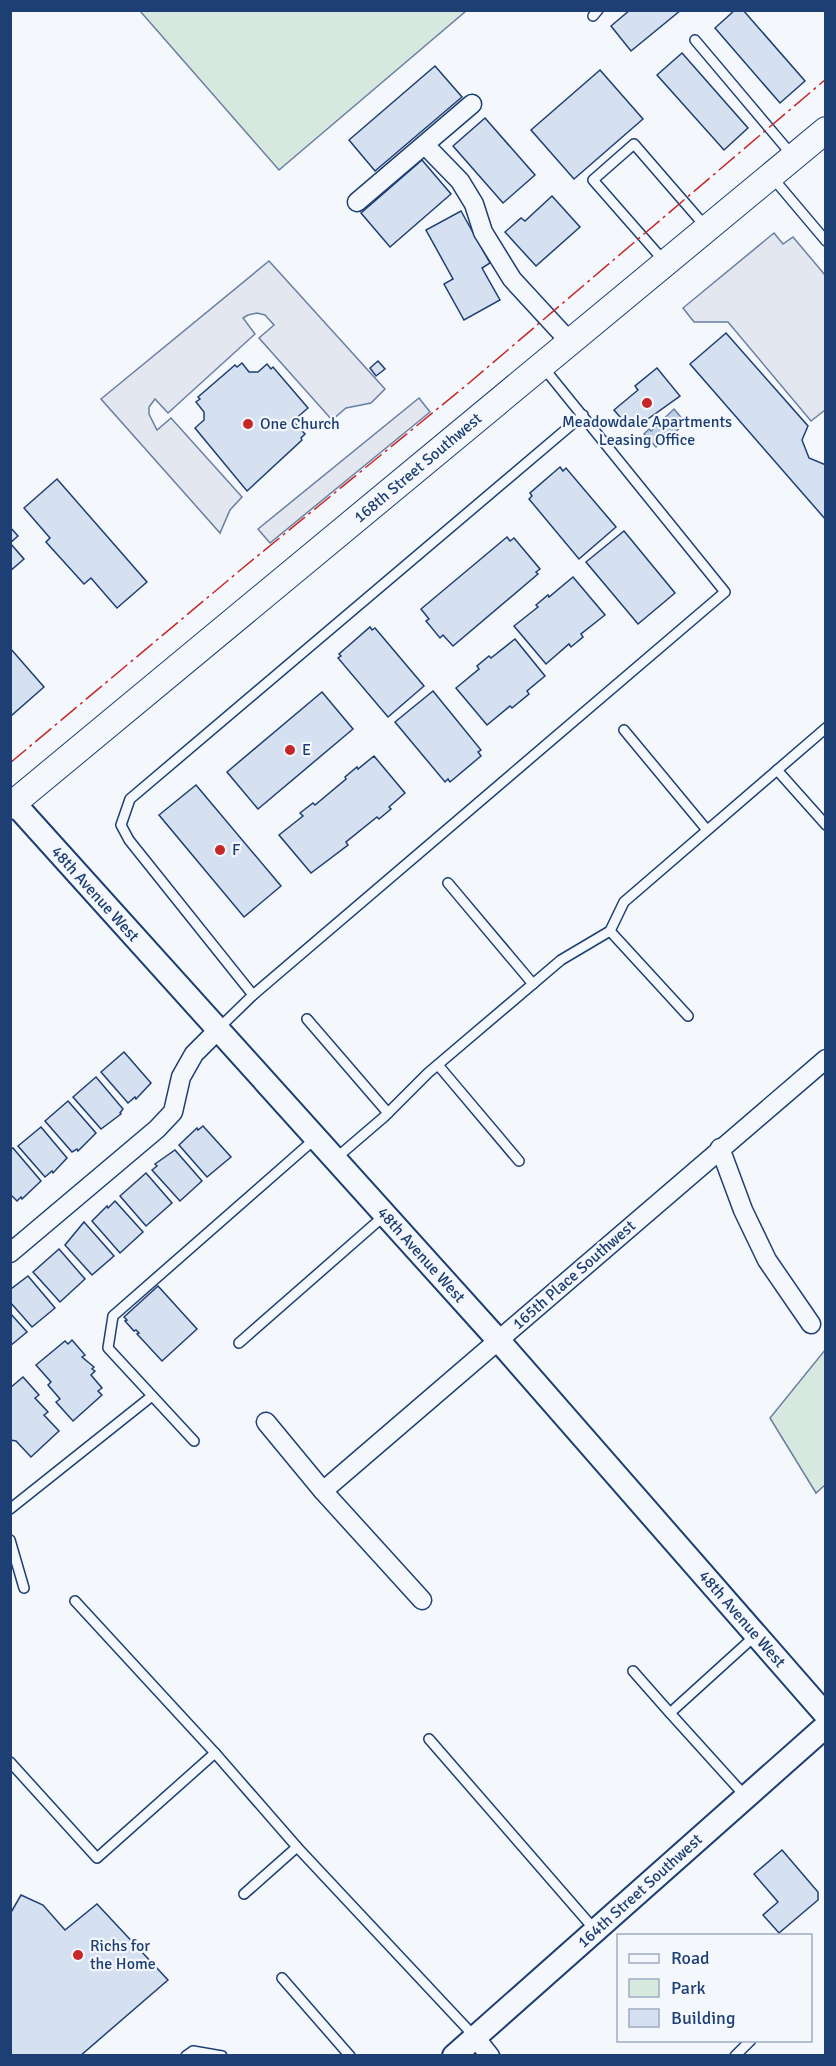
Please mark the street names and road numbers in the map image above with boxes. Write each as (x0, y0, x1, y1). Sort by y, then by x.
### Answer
street label: 168th Street Southwest (350, 408, 486, 527)
street label: 48th Avenue West (47, 842, 144, 946)
street label: 48th Avenue West (373, 1203, 470, 1307)
street label: 165th Place Southwest (508, 1216, 640, 1334)
street label: 48th Avenue West (694, 1566, 790, 1672)
street label: 164th Street Southwest (574, 1829, 707, 1952)

